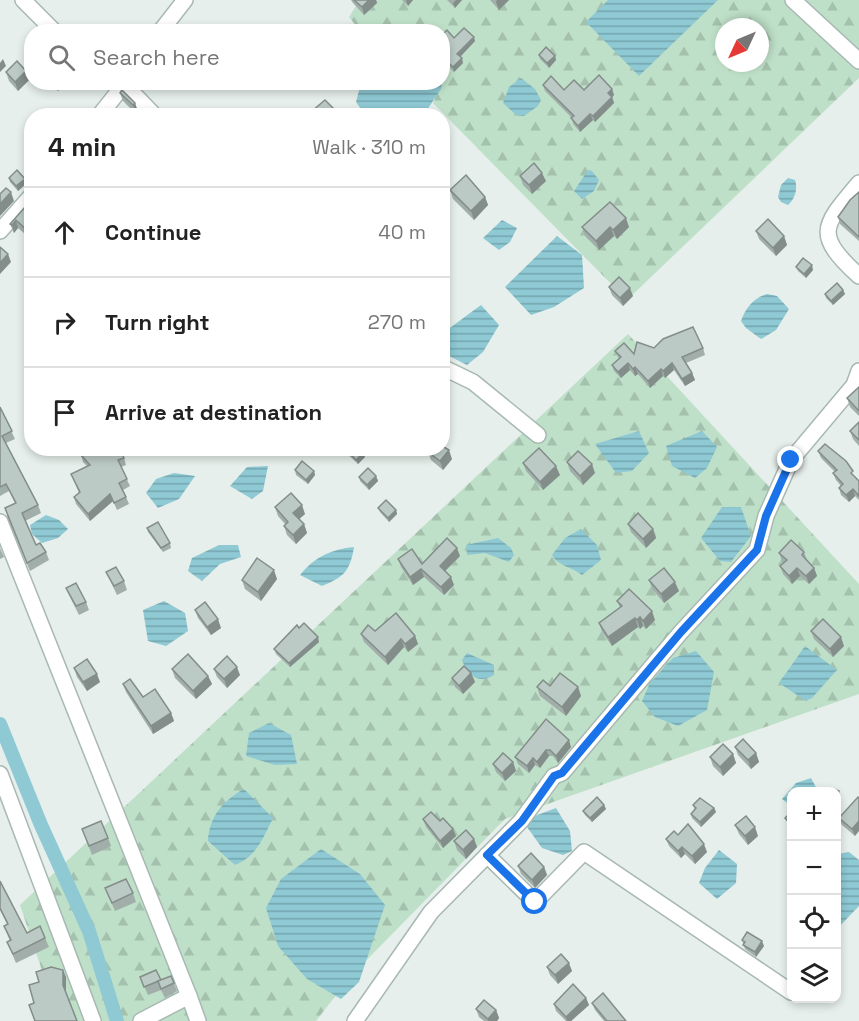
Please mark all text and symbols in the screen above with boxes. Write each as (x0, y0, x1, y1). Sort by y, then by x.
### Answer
north arrow (715, 18, 769, 72)
search box (24, 24, 450, 90)
icon: search (45, 41, 78, 74)
text: Search here (93, 43, 220, 71)
text: 4 min (48, 130, 116, 164)
text: Walk · 310 m (312, 134, 426, 160)
icon: ahead (48, 216, 81, 249)
text: Continue (105, 218, 201, 246)
text: 40 m (378, 219, 426, 245)
icon: right (48, 306, 81, 339)
text: Turn right (105, 308, 210, 336)
text: 270 m (368, 309, 426, 335)
icon: arrive (48, 396, 81, 429)
text: Arrive at destination (105, 398, 322, 426)
route end (777, 446, 803, 472)
map controls (787, 787, 841, 1003)
button: + (787, 787, 841, 841)
button: − (787, 841, 841, 895)
route start (521, 888, 547, 914)
button: locate (787, 895, 841, 949)
button: layers (787, 949, 841, 1003)

